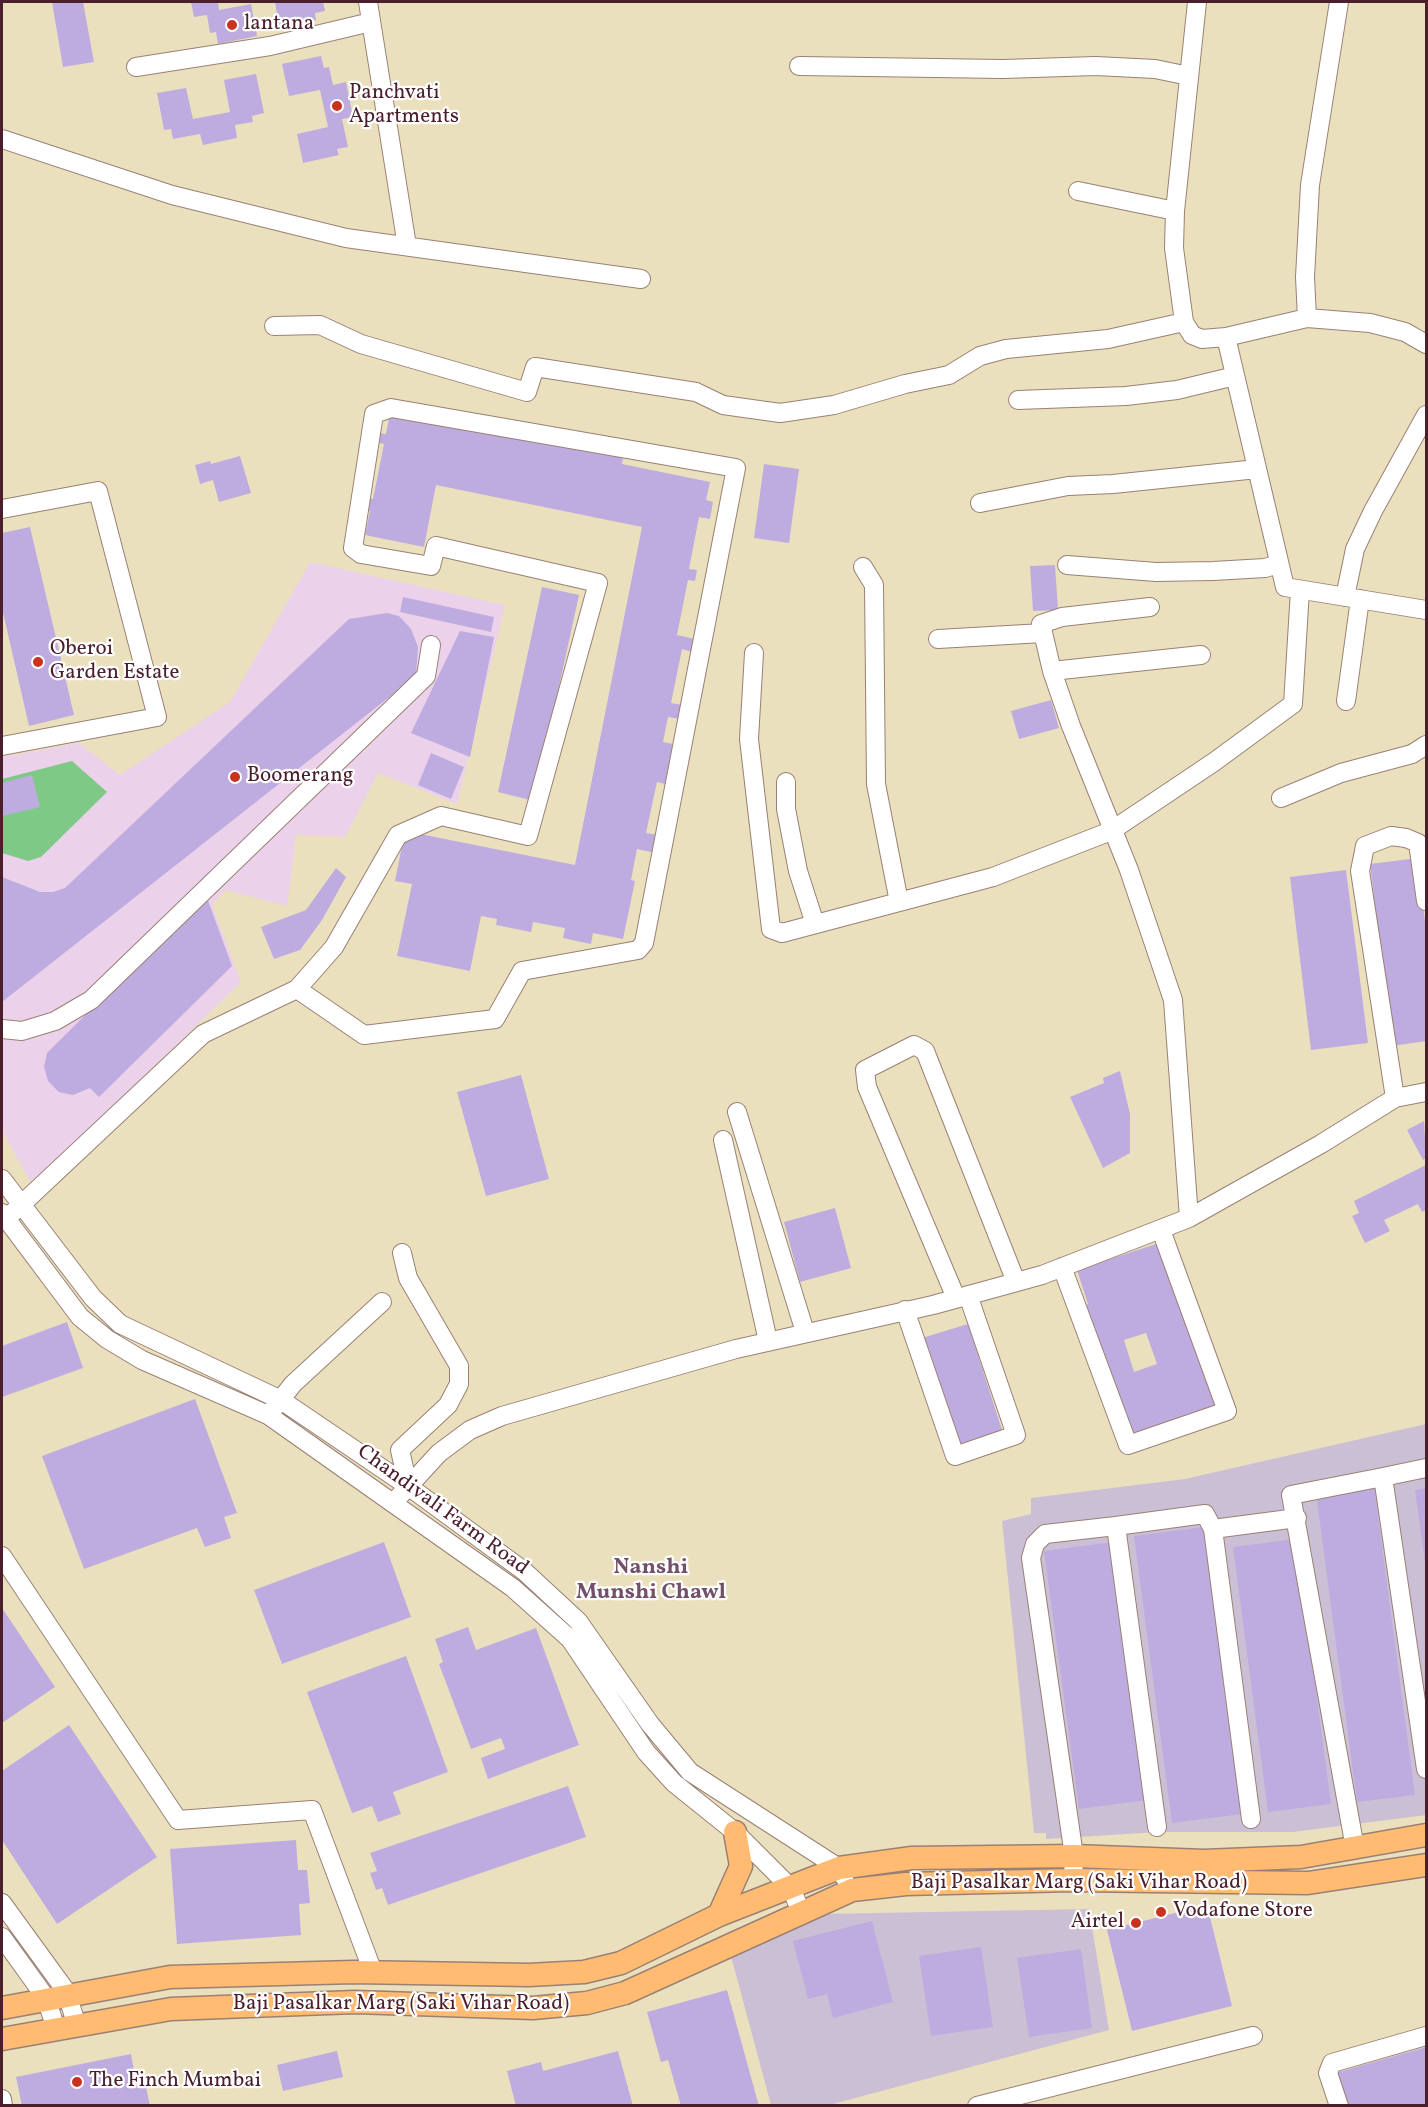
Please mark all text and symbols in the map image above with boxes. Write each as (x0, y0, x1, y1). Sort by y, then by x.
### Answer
place label: lantana (244, 12, 314, 38)
marker: lantana (225, 18, 239, 32)
place label: Panchvati Apartments (349, 81, 459, 131)
marker: Panchvati Apartments (330, 99, 344, 113)
place label: Oberoi Garden Estate (50, 637, 179, 687)
marker: Oberoi Garden Estate (31, 655, 45, 669)
place label: Boomerang (247, 764, 353, 790)
marker: Boomerang (228, 770, 242, 784)
street label: Chandivali Farm Road (351, 1440, 533, 1582)
district label: Nanshi Munshi Chawl (576, 1556, 726, 1608)
street label: Baji Pasalkar Marg (Saki Vihar Road) (911, 1871, 1247, 1897)
place label: Vodafone Store (1173, 1899, 1313, 1925)
marker: Vodafone Store (1154, 1905, 1168, 1919)
place label: Airtel (1071, 1910, 1124, 1936)
marker: Airtel (1129, 1916, 1143, 1930)
street label: Baji Pasalkar Marg (Saki Vihar Road) (233, 1992, 569, 2018)
place label: The Finch Mumbai (89, 2069, 261, 2095)
marker: The Finch Mumbai (70, 2075, 84, 2089)

